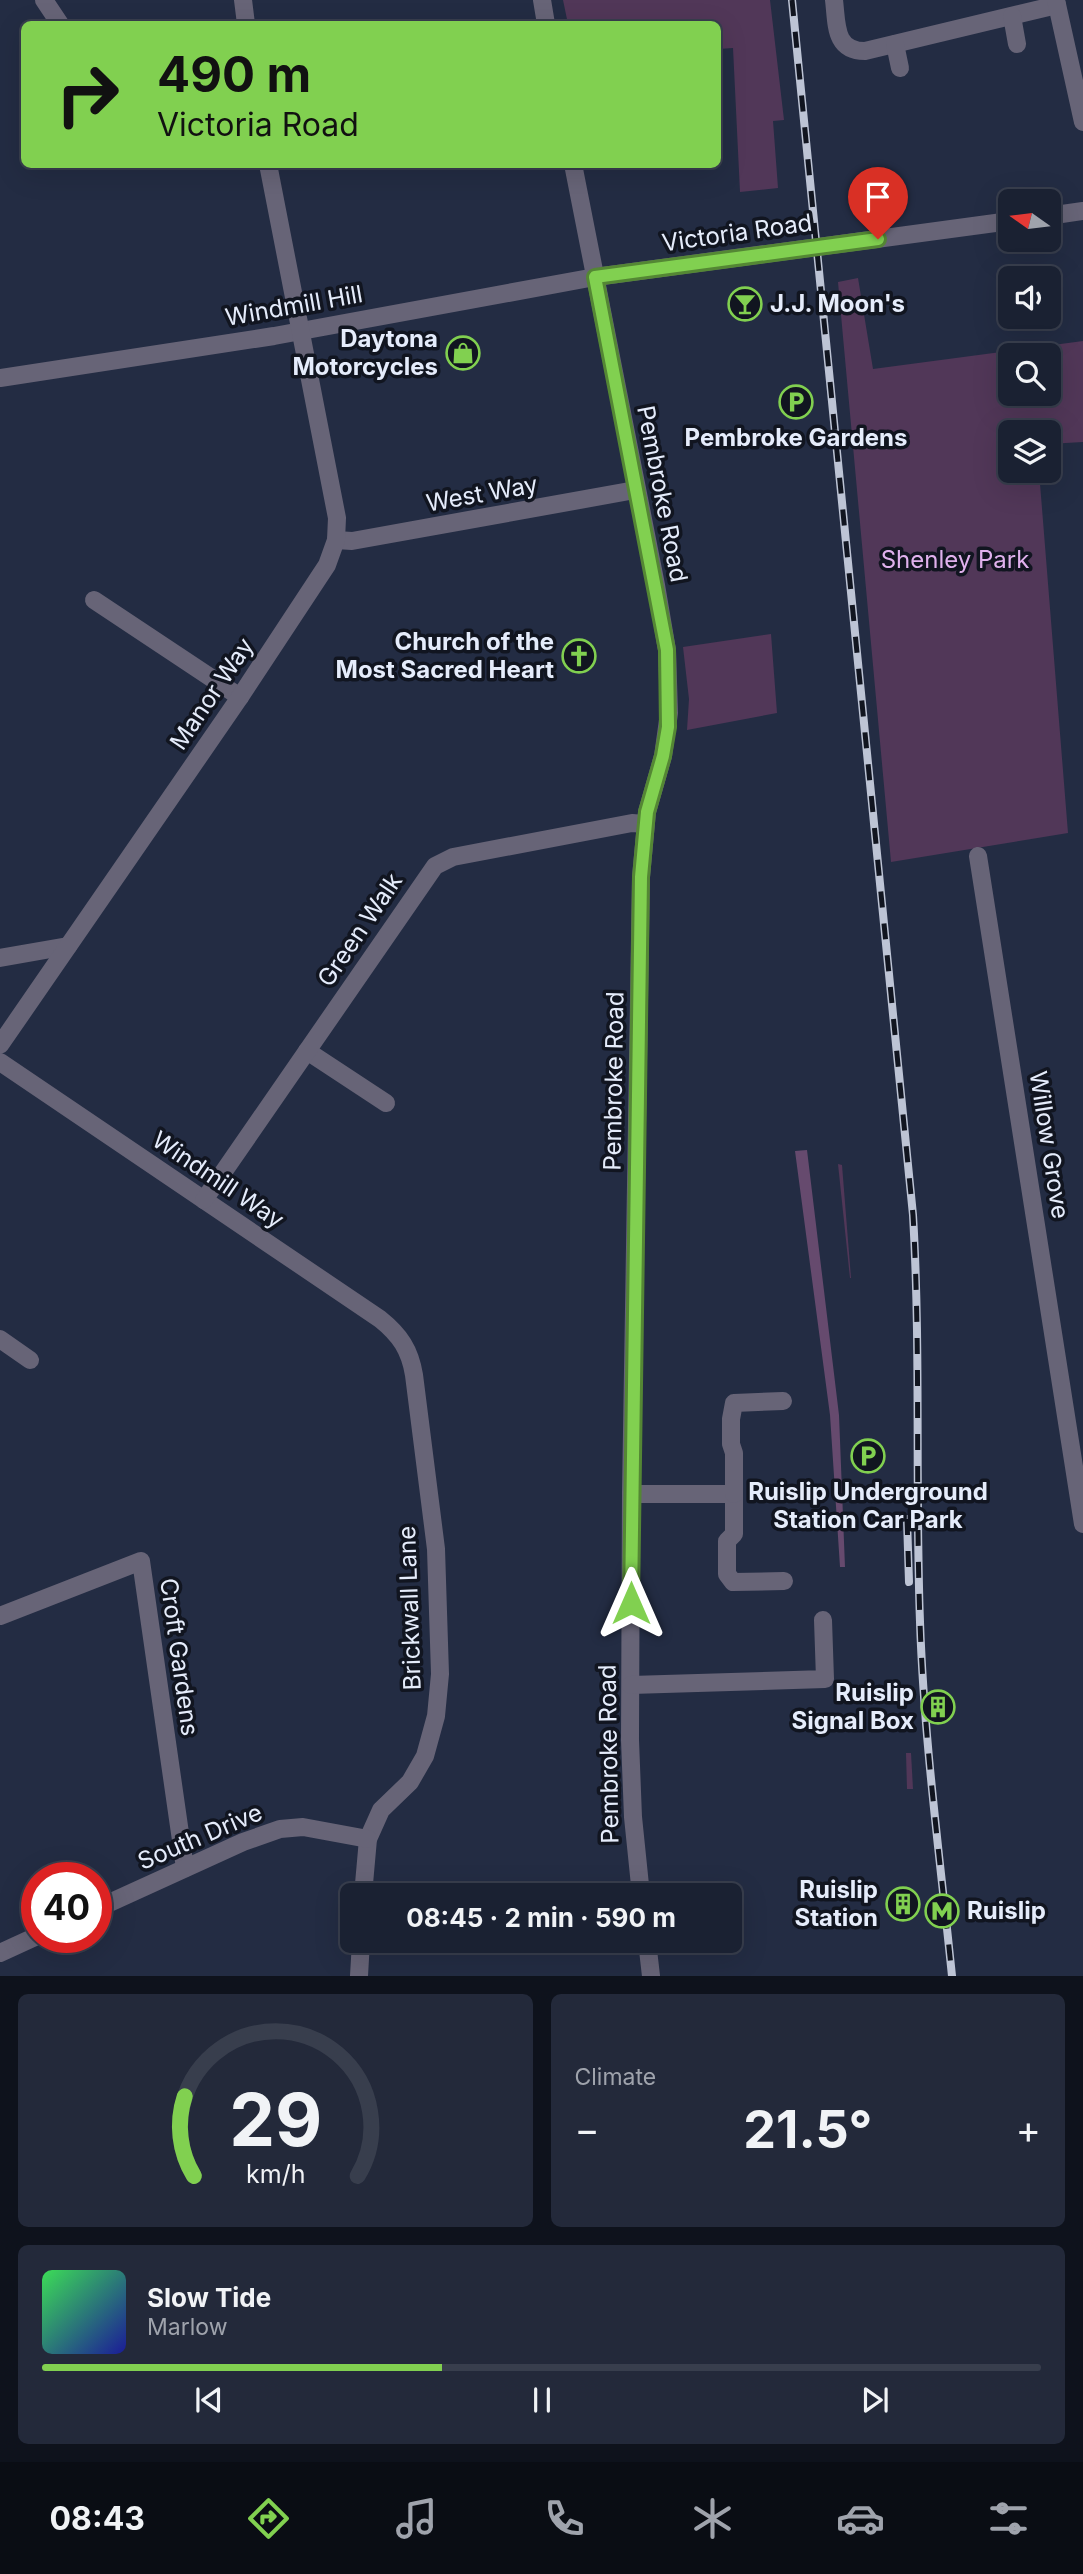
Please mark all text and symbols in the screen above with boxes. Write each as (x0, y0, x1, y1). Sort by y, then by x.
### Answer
text: 490 m (157, 45, 311, 104)
icon: right (42, 49, 133, 140)
text: Victoria Road (157, 105, 359, 144)
pin (848, 167, 908, 239)
icon: arrive (859, 178, 897, 216)
north arrow (998, 189, 1060, 252)
map controls (998, 189, 1061, 483)
street label: Victoria Road (660, 208, 814, 257)
button: sound (998, 266, 1061, 329)
street label: Windmill Hill (223, 279, 365, 332)
bar icon: J.J. Moon's (726, 285, 764, 323)
place label: J.J. Moon's (770, 289, 905, 318)
place label: Daytona Motorcycles (292, 324, 438, 381)
shop icon: Daytona Motorcycles (444, 334, 482, 372)
button: search (998, 343, 1061, 406)
parking icon: Pembroke Gardens (777, 383, 815, 421)
street label: Pembroke Road (631, 403, 694, 585)
button: layers (998, 420, 1061, 483)
place label: Pembroke Gardens (685, 423, 907, 452)
street label: West Way (424, 469, 540, 518)
park label: Shenley Park (881, 545, 1029, 574)
place label: Church of the Most Sacred Heart (336, 627, 554, 684)
street label: Manor Way (164, 632, 260, 755)
church icon: Church of the Most Sacred Heart (560, 637, 598, 675)
street label: Green Walk (311, 868, 408, 992)
street label: Pembroke Road (597, 991, 630, 1171)
street label: Willow Grove (1024, 1069, 1075, 1221)
street label: Windmill Way (147, 1125, 290, 1234)
parking icon: Ruislip Underground Station Car Park (849, 1437, 887, 1475)
place label: Ruislip Underground Station Car Park (748, 1477, 988, 1534)
street label: Brickwall Lane (392, 1525, 427, 1691)
position arrow (594, 1566, 668, 1640)
street label: Croft Gardens (154, 1576, 205, 1738)
street label: Pembroke Road (592, 1664, 625, 1844)
place label: Ruislip Signal Box (792, 1678, 914, 1735)
building icon: Ruislip Signal Box (919, 1688, 957, 1726)
street label: South Drive (133, 1797, 266, 1876)
speed limit sign: 40 (21, 1862, 112, 1953)
place label: Ruislip Station (794, 1875, 878, 1932)
building icon: Ruislip Station (884, 1885, 922, 1923)
metro station icon: Ruislip (923, 1892, 961, 1930)
place label: Ruislip (967, 1896, 1046, 1925)
text: 08:45 · 2 min · 590 m (406, 1902, 676, 1933)
text: Climate (575, 2063, 656, 2091)
text: 29 (229, 2076, 322, 2165)
text: 21.5° (743, 2098, 872, 2161)
text: − (575, 2106, 600, 2152)
text: + (1016, 2106, 1041, 2152)
text: km/h (246, 2159, 305, 2189)
text: Slow Tide (147, 2282, 271, 2313)
text: Marlow (147, 2313, 227, 2341)
icon: previous (190, 2381, 228, 2419)
icon: pause (523, 2381, 561, 2419)
icon: next (856, 2381, 894, 2419)
icon: directions (244, 2494, 293, 2543)
icon: music (392, 2494, 441, 2543)
icon: phone (540, 2494, 589, 2543)
icon: climate (688, 2494, 737, 2543)
icon: car (836, 2494, 885, 2543)
icon: filters (984, 2494, 1033, 2543)
text: 08:43 (50, 2499, 145, 2538)

